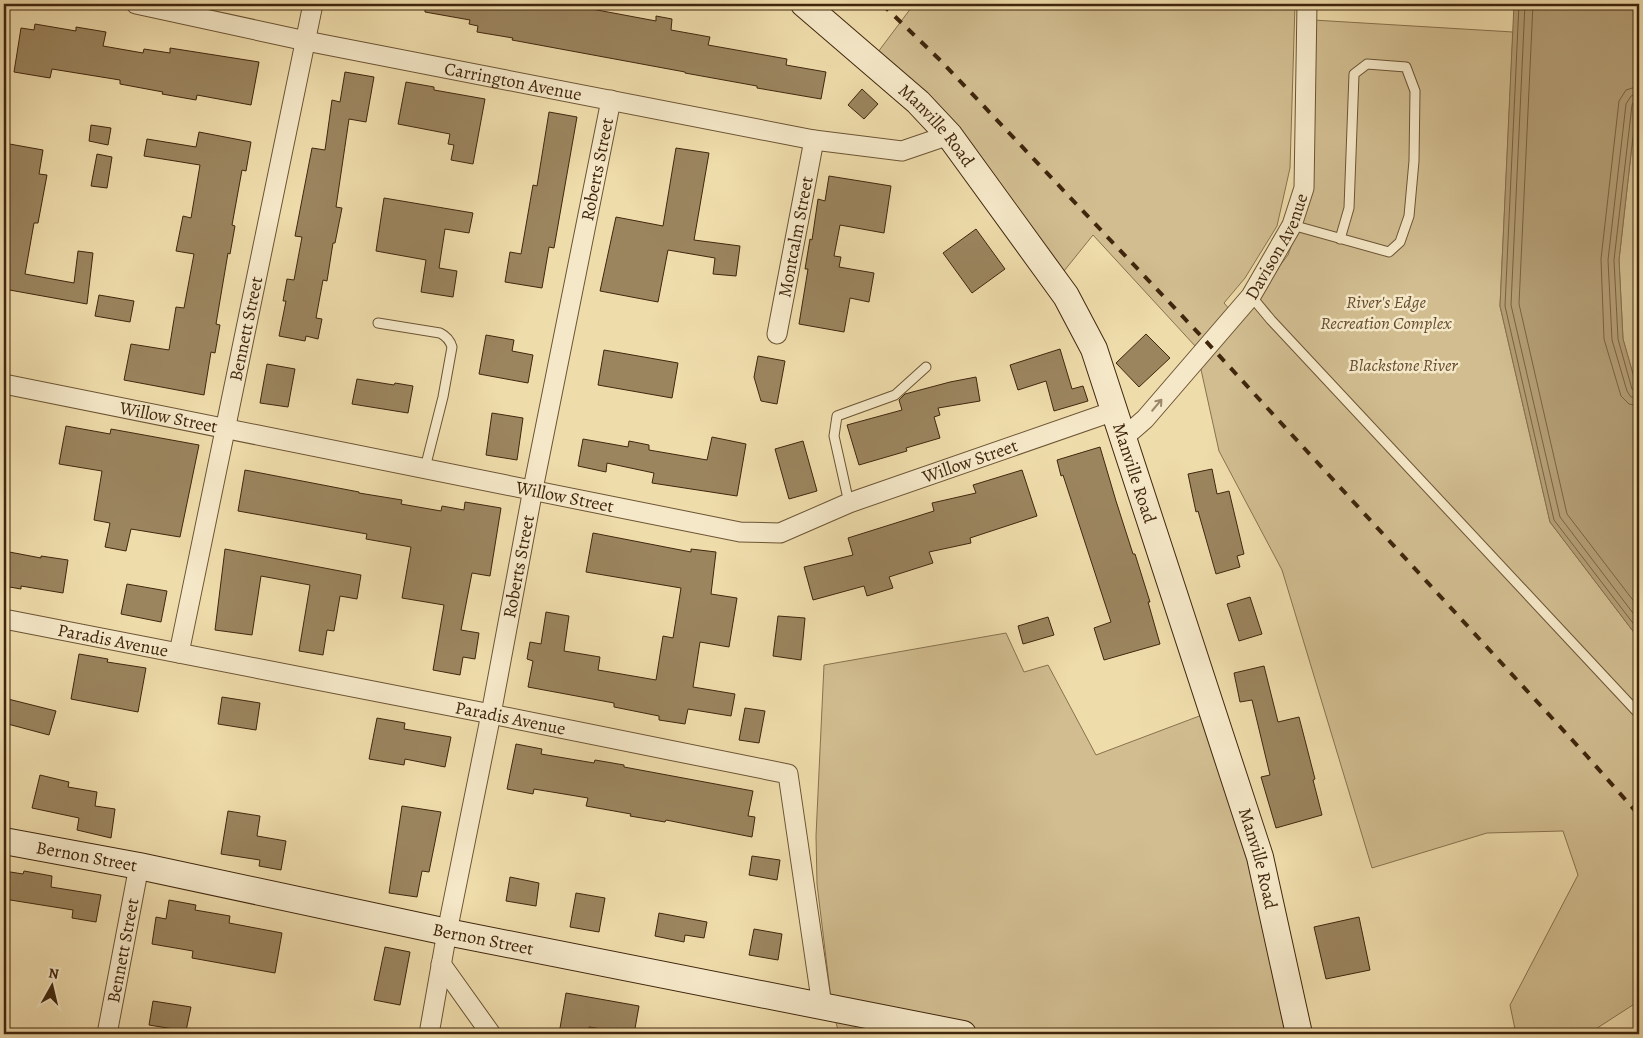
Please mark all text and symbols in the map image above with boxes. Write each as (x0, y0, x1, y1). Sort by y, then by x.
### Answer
street label: Carrington Avenue (442, 56, 584, 106)
street label: Manville Road (893, 78, 980, 172)
street label: Roberts Street (575, 115, 619, 223)
street label: Montcalm Street (772, 174, 819, 299)
street label: Davison Avenue (1239, 190, 1314, 304)
street label: Bennett Street (223, 274, 268, 383)
park label: River's Edge Recreation Complex (1320, 290, 1452, 335)
park label: Blackstone River (1348, 353, 1458, 377)
street label: Willow Street (117, 395, 220, 439)
one-way arrow (1151, 399, 1162, 412)
street label: Manville Road (1107, 420, 1162, 526)
street label: Willow Street (918, 433, 1021, 489)
street label: Willow Street (513, 475, 616, 518)
street label: Roberts Street (497, 513, 540, 620)
street label: Paradis Avenue (56, 618, 170, 663)
street label: Paradis Avenue (453, 695, 568, 741)
street label: Manville Road (1233, 805, 1283, 912)
street label: Bernon Street (34, 835, 139, 877)
street label: Bennett Street (101, 896, 145, 1005)
street label: Bernon Street (430, 917, 536, 961)
north arrow (28, 960, 78, 1010)
text: N (47, 964, 60, 984)

